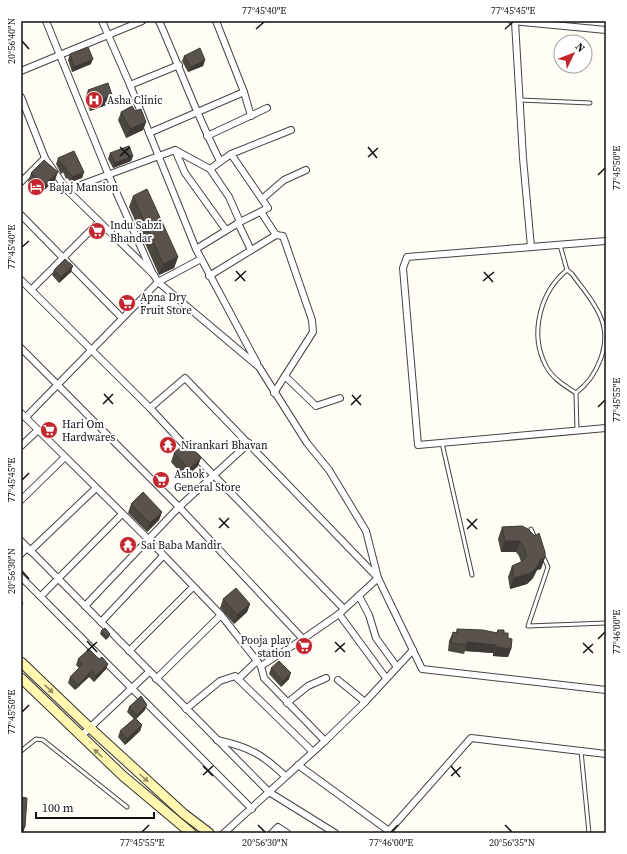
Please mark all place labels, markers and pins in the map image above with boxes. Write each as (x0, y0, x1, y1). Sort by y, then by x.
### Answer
hospital icon: Asha Clinic (84, 90, 104, 110)
place label: Asha Clinic (107, 93, 163, 108)
hotel icon: Bajaj Mansion (26, 177, 46, 197)
place label: Bajaj Mansion (49, 180, 119, 195)
place label: Indu Sabzi Bhandar (110, 218, 162, 246)
supermarket icon: Indu Sabzi Bhandar (87, 221, 107, 241)
place label: Apna Dry Fruit Store (140, 290, 192, 318)
supermarket icon: Apna Dry Fruit Store (117, 293, 137, 313)
place label: Hari Om Hardwares (62, 417, 116, 445)
supermarket icon: Hari Om Hardwares (39, 420, 59, 440)
temple icon: Nirankari Bhavan (158, 435, 178, 455)
place label: Nirankari Bhavan (181, 438, 268, 453)
place label: Ashok General Store (174, 467, 241, 495)
supermarket icon: Ashok General Store (151, 470, 171, 490)
temple icon: Sai Baba Mandir (118, 535, 138, 555)
place label: Sai Baba Mandir (141, 538, 222, 553)
place label: Pooja play station (241, 633, 291, 661)
supermarket icon: Pooja play station (294, 636, 314, 656)

